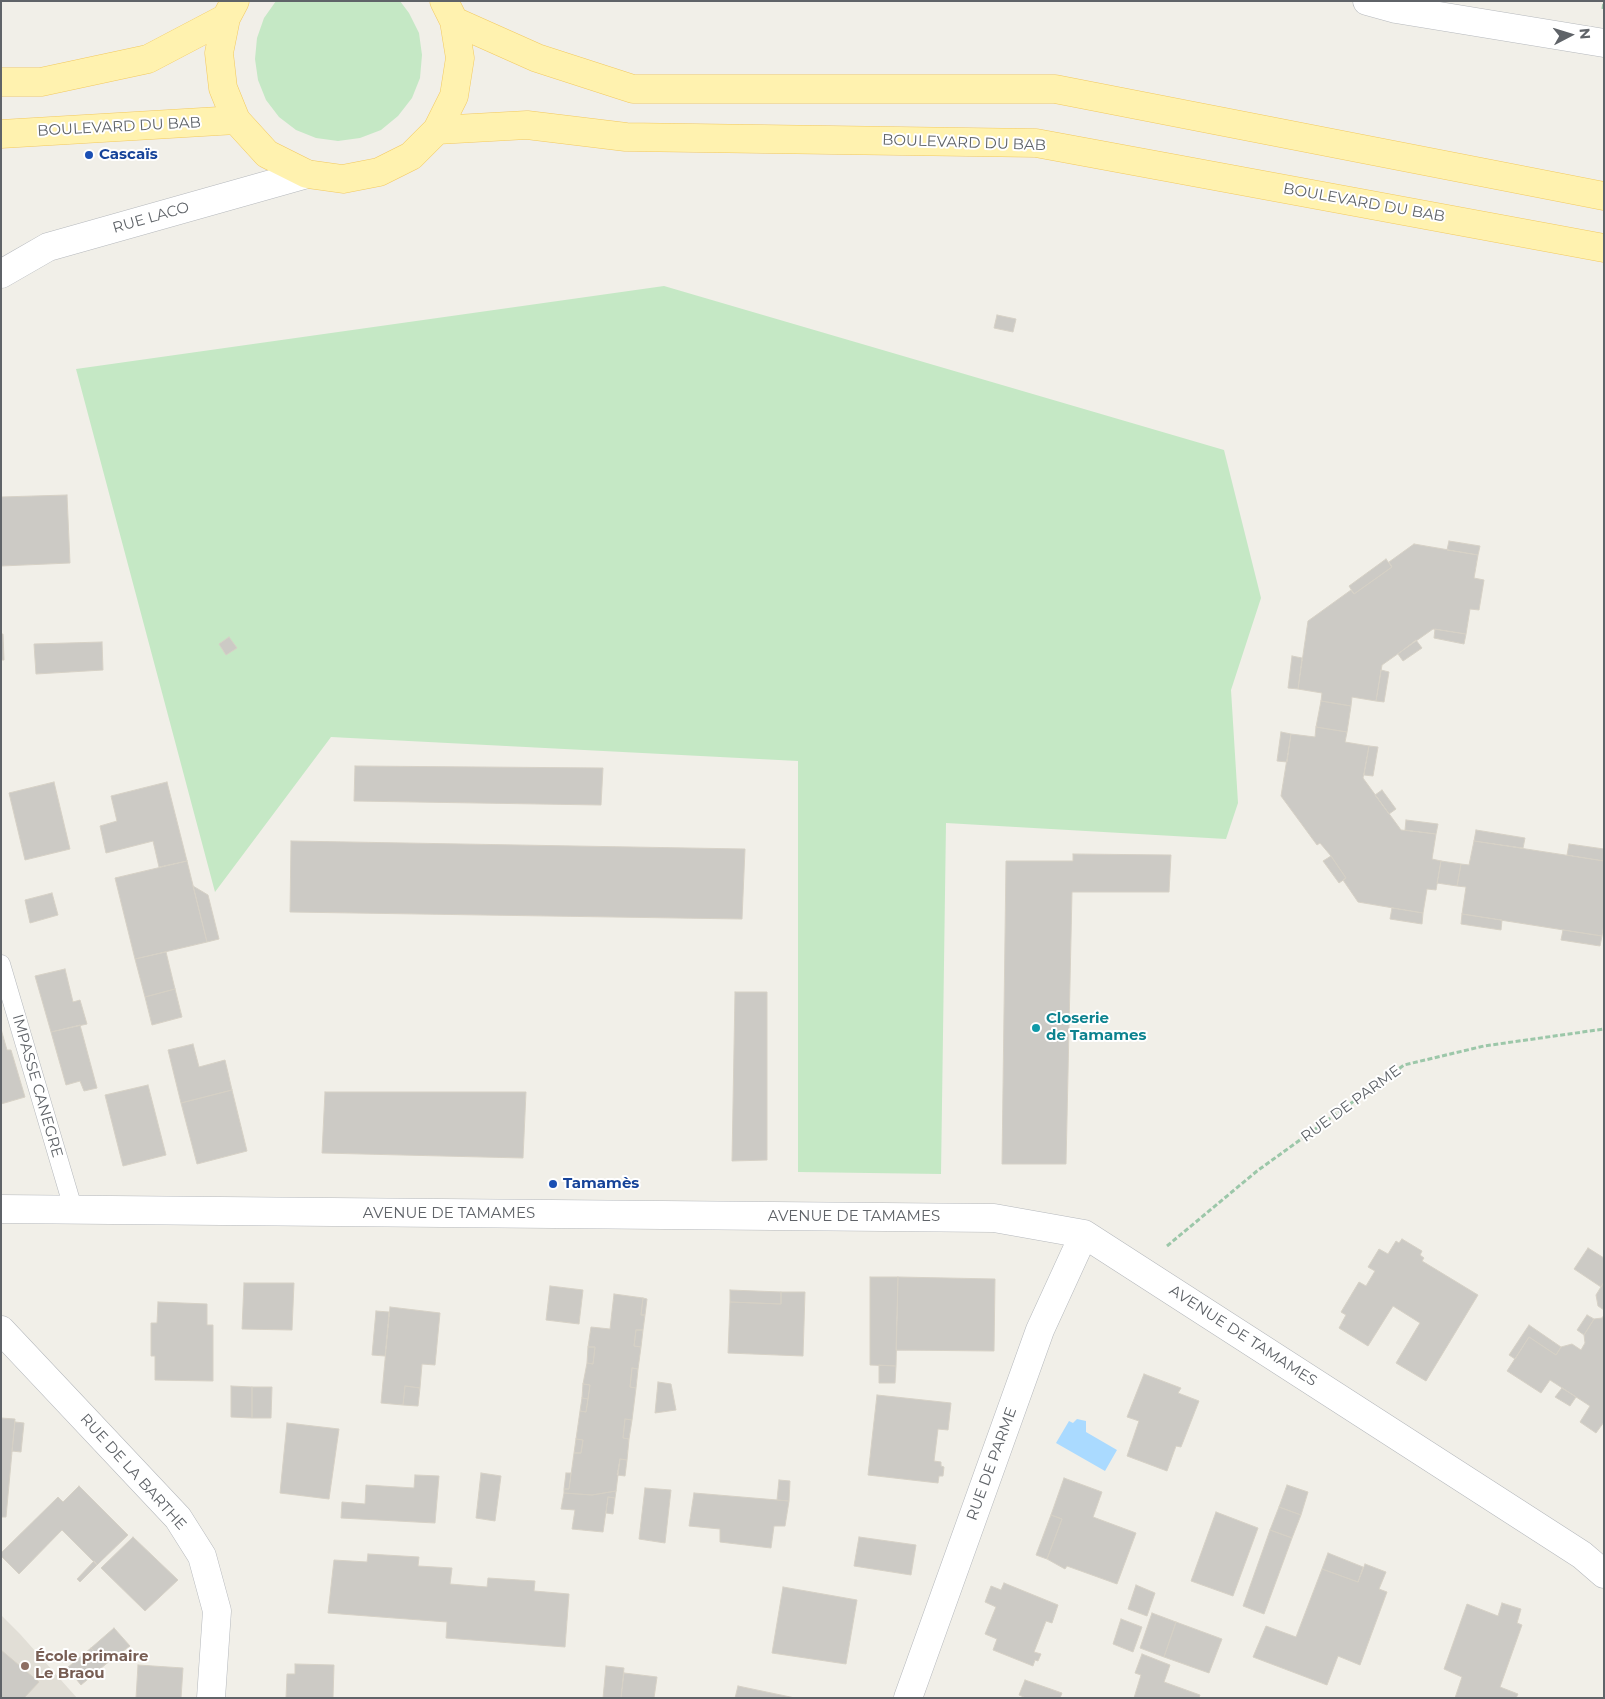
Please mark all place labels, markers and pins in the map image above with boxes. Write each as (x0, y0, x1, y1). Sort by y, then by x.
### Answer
place label: Cascaïs (99, 146, 158, 164)
marker: Cascaïs (83, 149, 95, 161)
place label: Closerie de Tamames (1046, 1010, 1146, 1045)
marker: Closerie de Tamames (1030, 1022, 1042, 1034)
place label: Tamamès (563, 1175, 639, 1193)
marker: Tamamès (547, 1178, 559, 1190)
place label: École primaire Le Braou (35, 1648, 148, 1683)
marker: École primaire Le Braou (19, 1660, 31, 1672)

